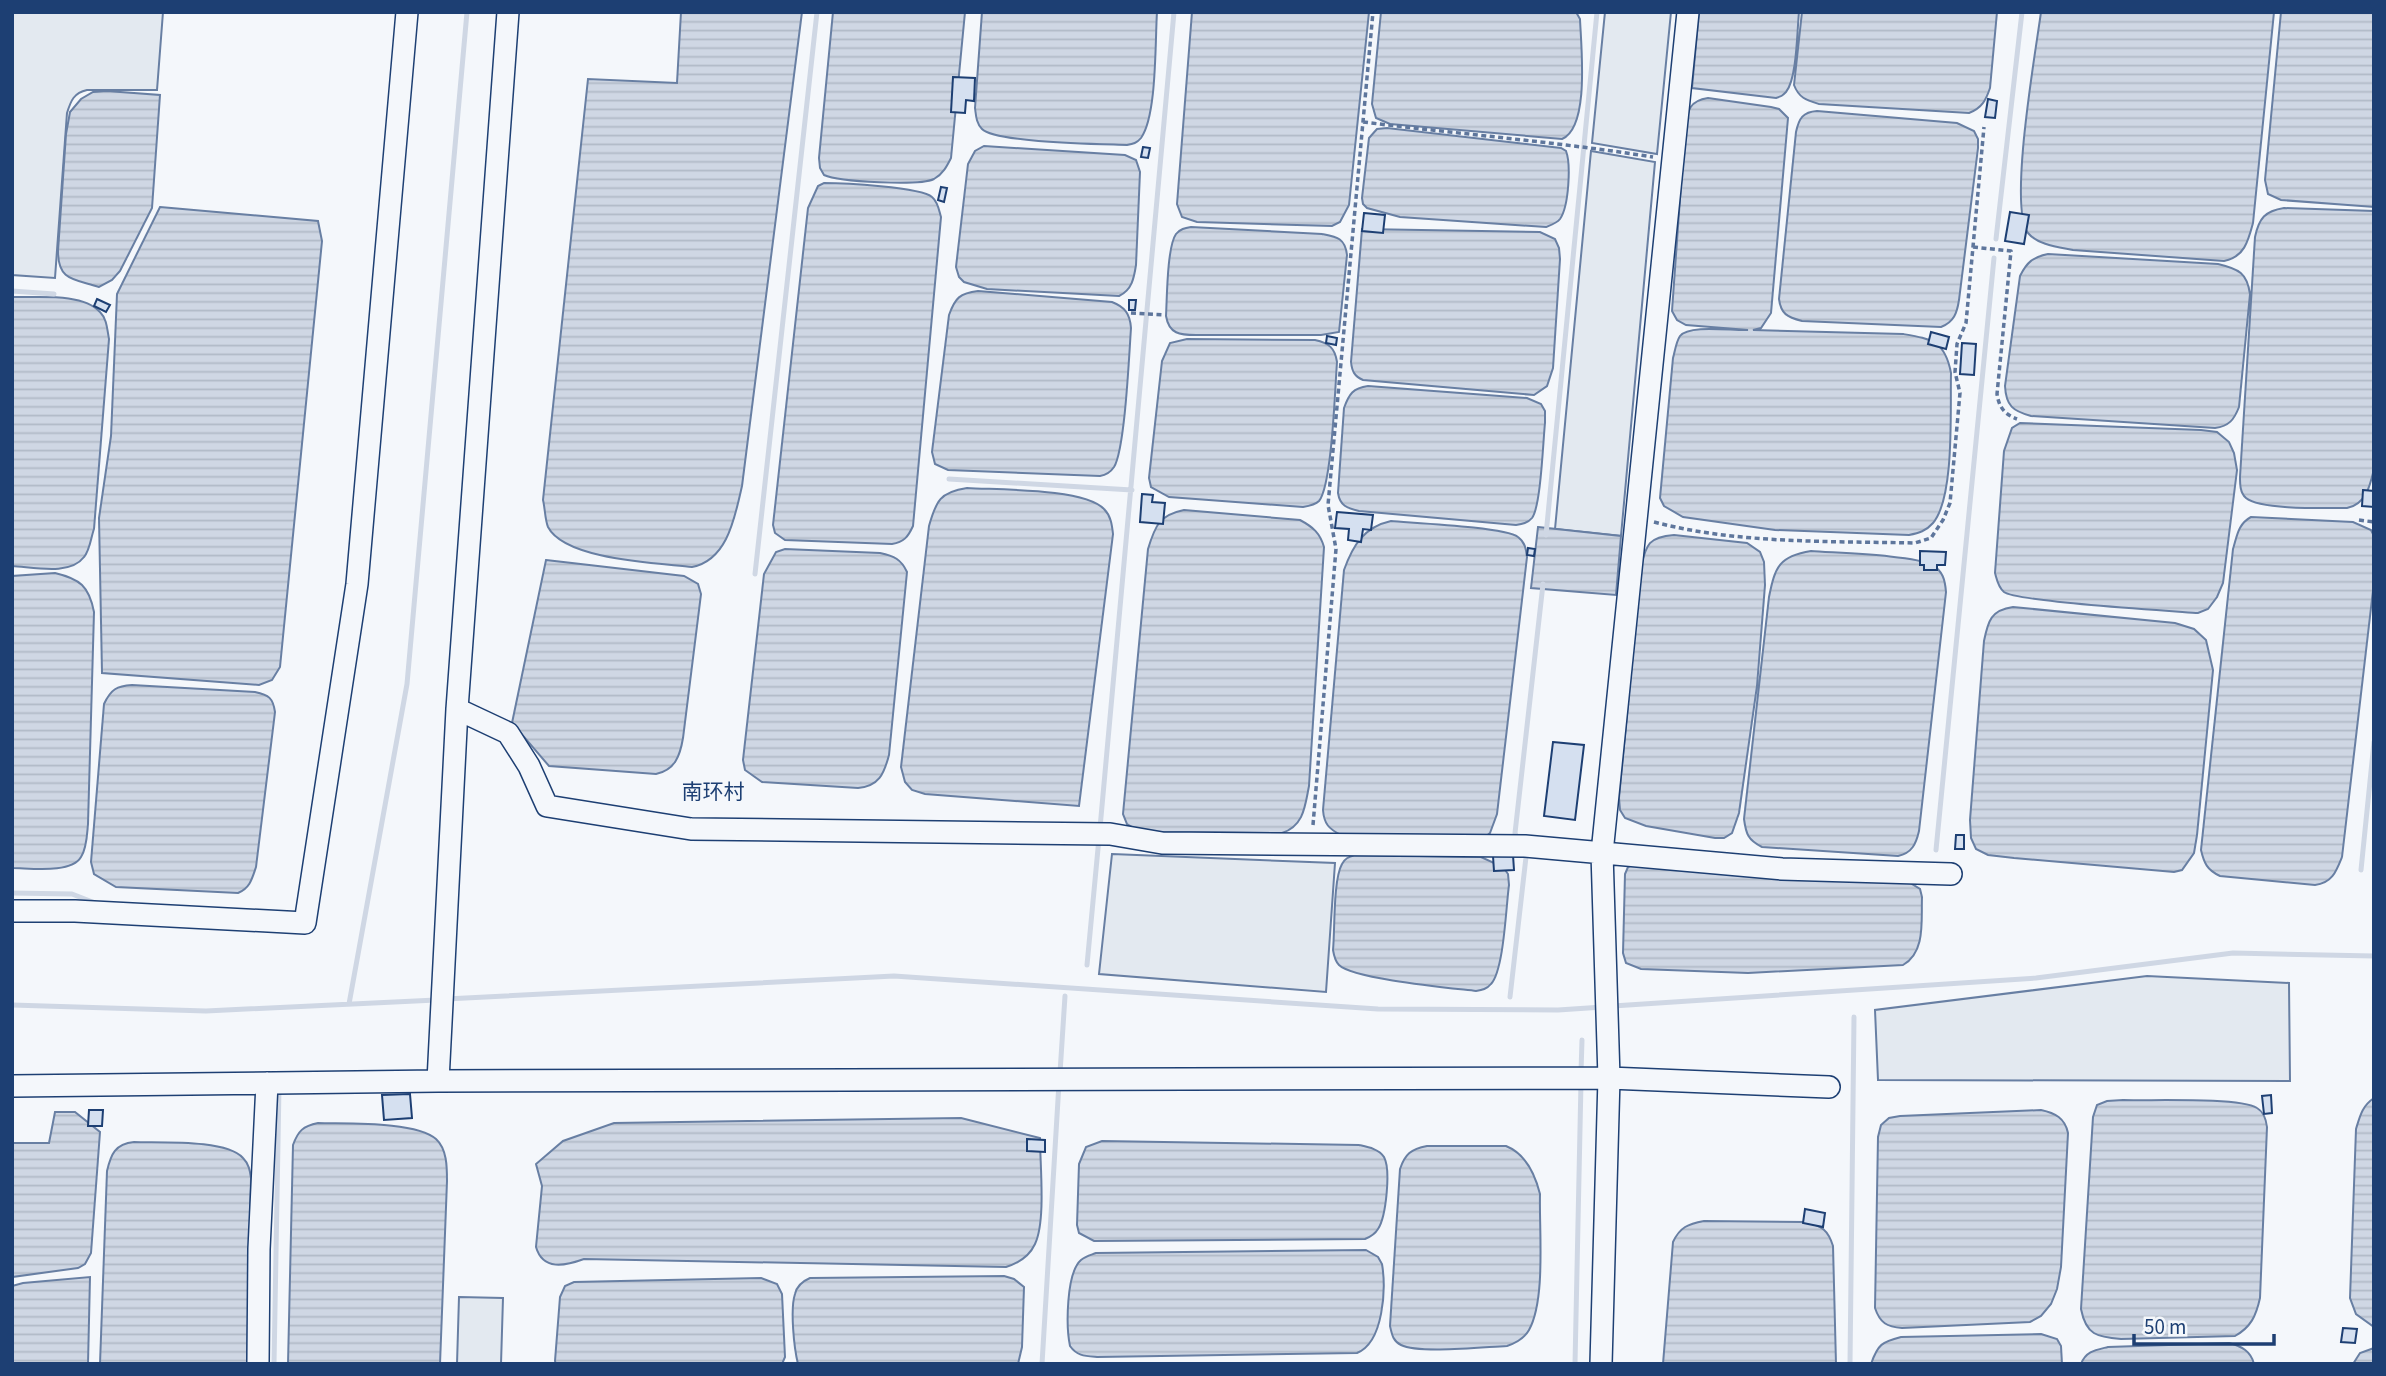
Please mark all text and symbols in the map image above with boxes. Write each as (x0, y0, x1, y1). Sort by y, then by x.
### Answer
district label: 南环村 (682, 777, 745, 807)
scale bar (2134, 1302, 2274, 1346)
text: 50 m (2144, 1312, 2186, 1342)

